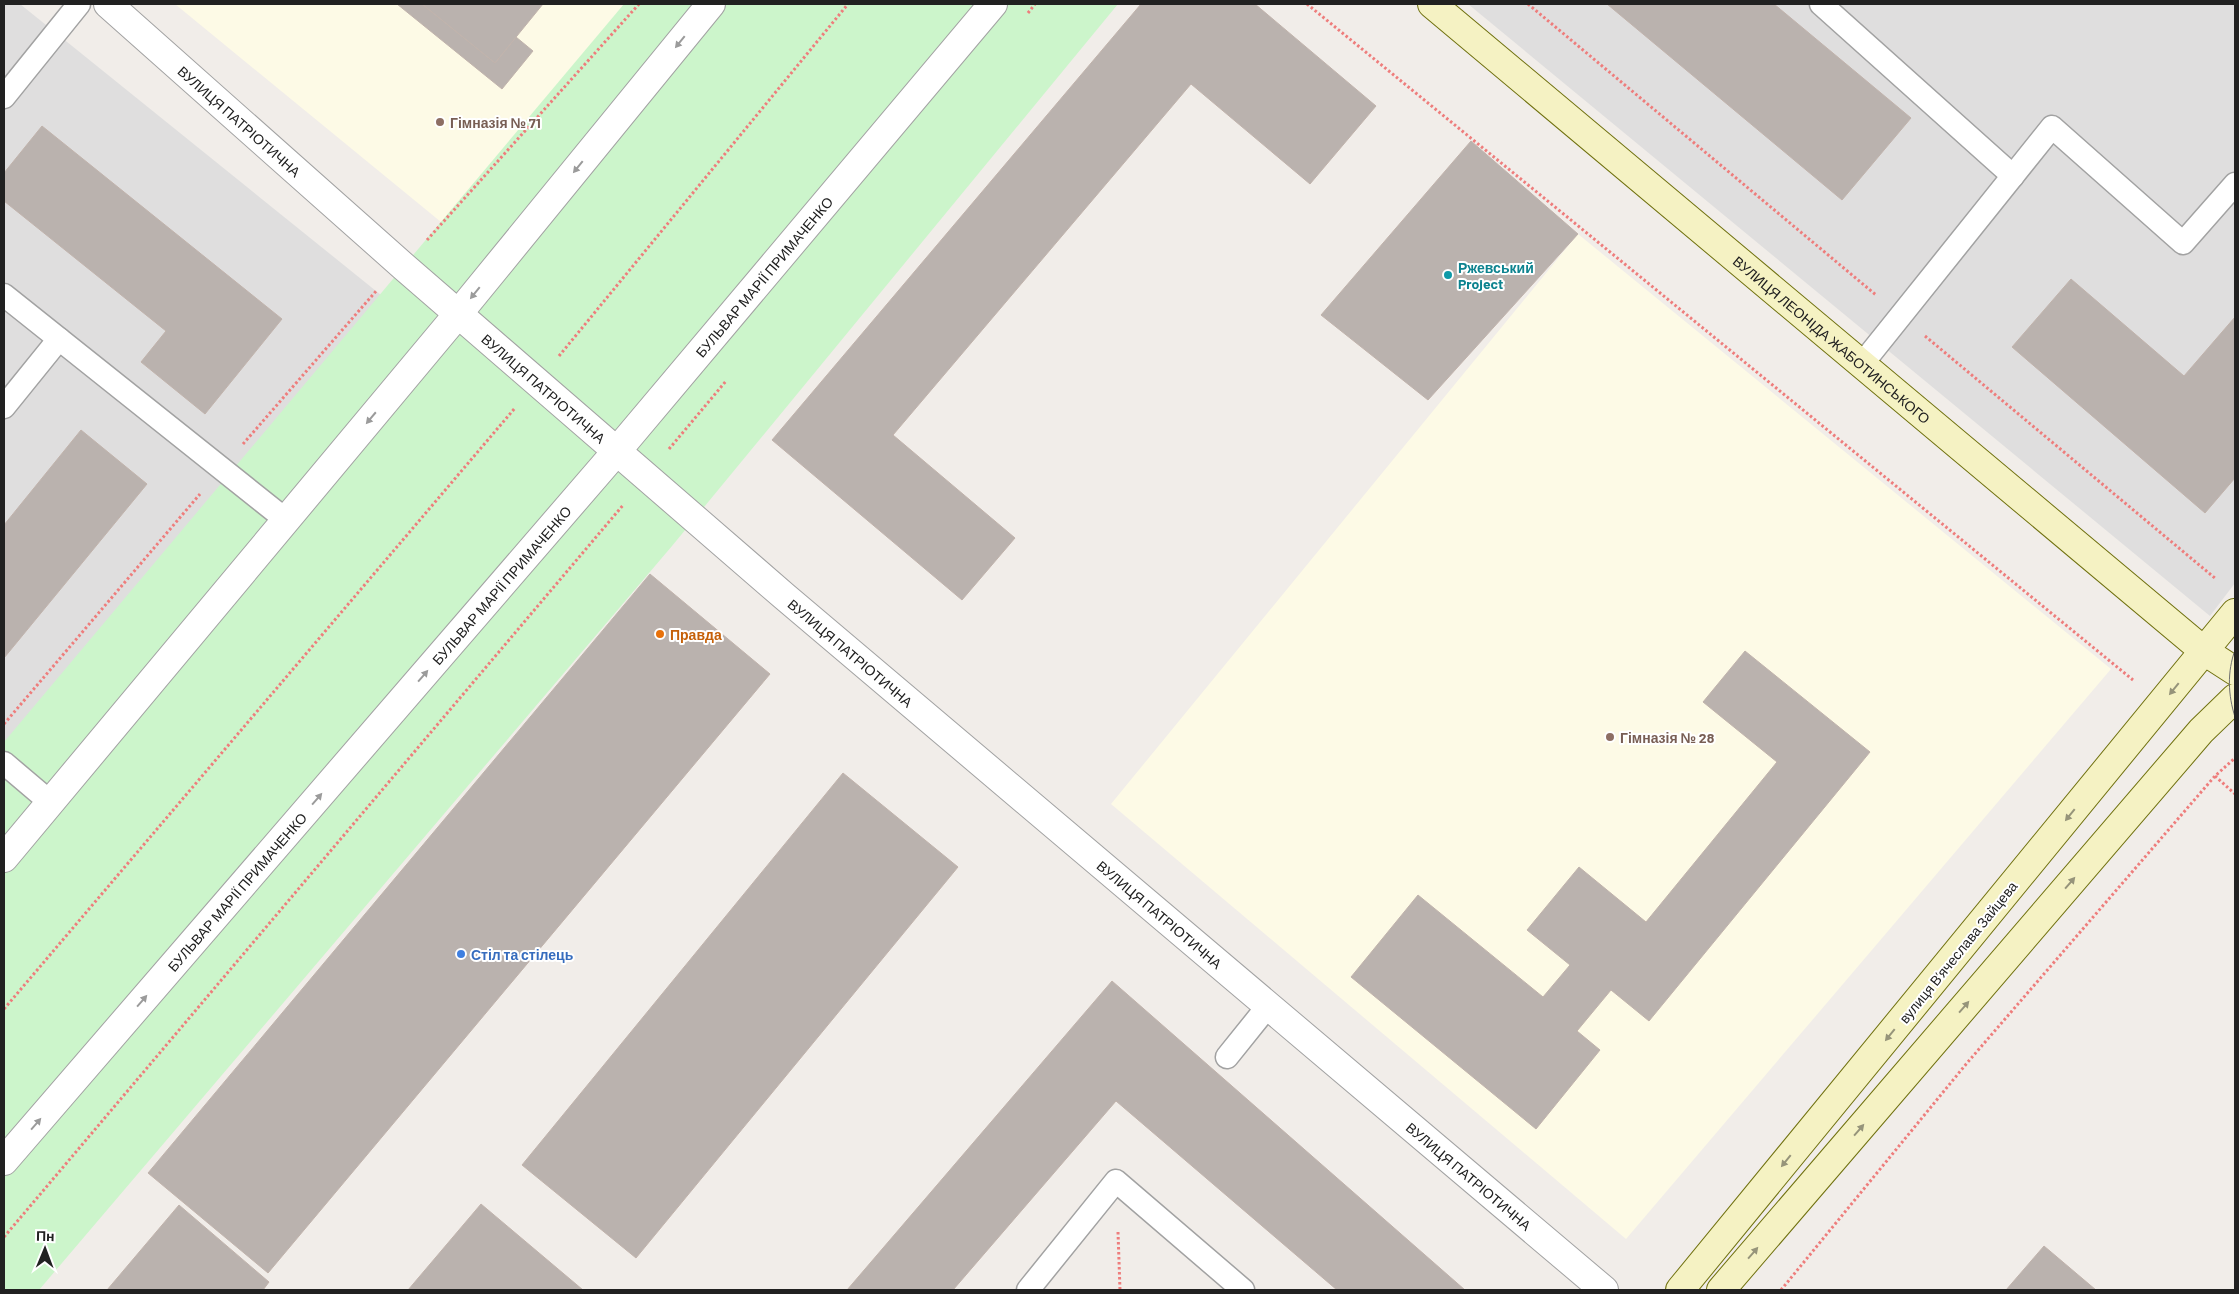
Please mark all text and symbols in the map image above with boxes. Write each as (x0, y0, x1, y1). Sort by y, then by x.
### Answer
one-way arrow (675, 35, 686, 48)
street label: ВУЛИЦЯ ПАТРІОТИЧНА (175, 62, 305, 180)
place label: Гімназія № 71 (450, 114, 541, 131)
marker: Гімназія № 71 (434, 116, 446, 128)
one-way arrow (572, 161, 583, 174)
street label: БУЛЬВАР МАРІЇ ПРИМАЧЕНКО (691, 193, 836, 360)
street label: ВУЛИЦЯ ЛЕОНІДА ЖАБОТИНСЬКОГО (1730, 252, 1934, 427)
place label: Ржевський Project (1458, 259, 1534, 292)
marker: Ржевський Project (1442, 269, 1454, 281)
one-way arrow (469, 286, 480, 299)
street label: ВУЛИЦЯ ПАТРІОТИЧНА (479, 330, 610, 447)
one-way arrow (366, 412, 377, 424)
street label: БУЛЬВАР МАРІЇ ПРИМАЧЕНКО (428, 502, 574, 668)
street label: ВУЛИЦЯ ПАТРІОТИЧНА (785, 595, 917, 711)
place label: Правда (670, 626, 722, 643)
marker: Правда (654, 628, 666, 640)
one-way arrow (417, 670, 429, 682)
one-way arrow (2168, 682, 2179, 695)
place label: Гімназія № 28 (1620, 729, 1715, 746)
marker: Гімназія № 28 (1604, 731, 1616, 743)
one-way arrow (311, 792, 322, 805)
one-way arrow (2065, 808, 2076, 821)
street label: БУЛЬВАР МАРІЇ ПРИМАЧЕНКО (163, 809, 310, 974)
street label: ВУЛИЦЯ ПАТРІОТИЧНА (1094, 856, 1226, 972)
street label: вулиця Вʼячеслава Зайцева (1895, 877, 2021, 1026)
one-way arrow (2065, 877, 2076, 890)
place label: Стіл та стілець (471, 946, 574, 963)
marker: Стіл та стілець (455, 948, 467, 960)
one-way arrow (136, 996, 148, 1008)
one-way arrow (1959, 1000, 1970, 1013)
one-way arrow (1884, 1028, 1895, 1041)
one-way arrow (30, 1118, 41, 1131)
street label: ВУЛИЦЯ ПАТРІОТИЧНА (1403, 1118, 1535, 1234)
one-way arrow (1853, 1124, 1864, 1137)
one-way arrow (1781, 1154, 1792, 1167)
north arrow (20, 1224, 70, 1274)
text: Пн (36, 1227, 55, 1244)
one-way arrow (1747, 1247, 1758, 1260)

